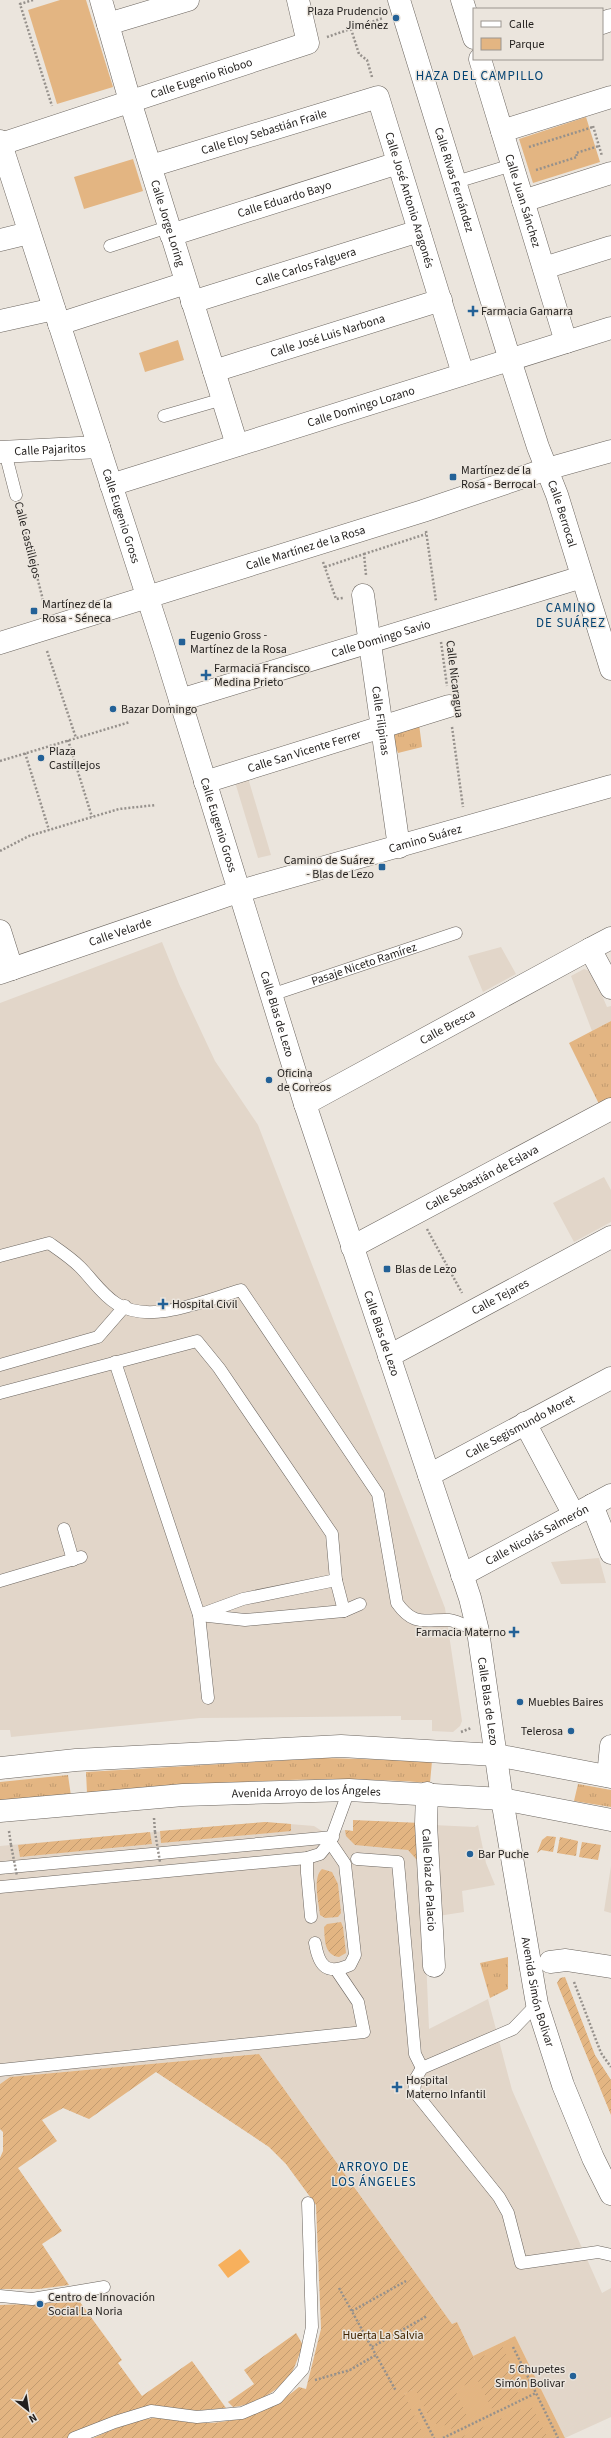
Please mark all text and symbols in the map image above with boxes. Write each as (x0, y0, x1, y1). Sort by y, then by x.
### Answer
place label: Plaza Prudencio Jiménez (307, 3, 388, 34)
legend (473, 8, 603, 60)
marker: Plaza Prudencio Jiménez (391, 13, 401, 23)
text: Calle (509, 16, 534, 33)
text: Parque (509, 36, 545, 53)
street label: Calle Eugenio Rioboo (148, 54, 255, 103)
district label: HAZA DEL CAMPILLO (416, 67, 544, 85)
street label: Calle Eloy Sebastián Fraile (199, 105, 329, 159)
street label: Calle Rivas Fernández (430, 125, 478, 234)
street label: Calle José Antonio Aragonés (380, 130, 438, 270)
street label: Calle Juan Sánchez (500, 152, 545, 250)
street label: Calle Eduardo Bayo (235, 177, 334, 222)
street label: Calle Jorge Loring (146, 178, 189, 269)
street label: Calle Carlos Falguera (253, 243, 358, 291)
place label: Farmacia Gamarra (481, 303, 573, 320)
marker: Farmacia Gamarra (468, 306, 478, 316)
street label: Calle José Luis Narbona (268, 310, 387, 362)
street label: Calle Domingo Lozano (305, 382, 417, 432)
street label: Calle Pajaritos (14, 440, 86, 460)
place label: Martínez de la Rosa - Berrocal (461, 462, 536, 493)
street label: Calle Eugenio Gross (98, 467, 144, 566)
marker: Martínez de la Rosa - Berrocal (448, 472, 458, 482)
street label: Calle Berrocal (543, 478, 581, 549)
street label: Calle Castillejos (10, 500, 45, 580)
street label: Calle Martínez de la Rosa (244, 522, 367, 575)
place label: Martínez de la Rosa - Séneca (42, 596, 112, 627)
district label: CAMINO DE SUÁREZ (536, 599, 606, 632)
marker: Martínez de la Rosa - Séneca (29, 606, 39, 616)
street label: Calle Domingo Savio (329, 616, 433, 662)
place label: Eugenio Gross - Martínez de la Rosa (190, 627, 287, 658)
marker: Eugenio Gross - Martínez de la Rosa (177, 637, 187, 647)
street label: Calle Nicaragua (441, 639, 468, 719)
place label: Farmacia Francisco Medina Prieto (214, 660, 310, 691)
marker: Farmacia Francisco Medina Prieto (201, 670, 211, 680)
street label: Calle Filipinas (367, 685, 394, 756)
place label: Bazar Domingo (121, 701, 197, 718)
marker: Bazar Domingo (108, 704, 118, 714)
street label: Calle San Vicente Ferrer (246, 726, 364, 777)
place label: Plaza Castillejos (49, 743, 100, 774)
marker: Plaza Castillejos (36, 753, 46, 763)
street label: Calle Eugenio Gross (196, 775, 241, 875)
street label: Camino Suárez (387, 821, 464, 858)
place label: Camino de Suárez - Blas de Lezo (284, 852, 374, 883)
marker: Camino de Suárez - Blas de Lezo (377, 862, 387, 872)
street label: Calle Velarde (87, 914, 154, 951)
street label: Pasaje Niceto Ramírez (309, 939, 419, 990)
street label: Calle Blas de Lezo (255, 969, 298, 1059)
street label: Calle Bresca (417, 1005, 478, 1049)
place label: Oficina de Correos (277, 1065, 331, 1096)
marker: Oficina de Correos (264, 1075, 274, 1085)
street label: Calle Sebastián de Eslava (422, 1141, 542, 1215)
place label: Blas de Lezo (395, 1261, 457, 1278)
marker: Blas de Lezo (382, 1264, 392, 1274)
street label: Calle Tejares (468, 1275, 532, 1319)
street label: Calle Blas de Lezo (359, 1289, 403, 1379)
place label: Hospital Civil (172, 1296, 238, 1313)
marker: Hospital Civil (157, 1298, 169, 1310)
street label: Calle Segismundo Moret (462, 1391, 578, 1463)
street label: Calle Nicolás Salmerón (482, 1501, 592, 1570)
place label: Farmacia Materno (416, 1624, 506, 1641)
marker: Farmacia Materno (509, 1627, 519, 1637)
street label: Calle Blas de Lezo (473, 1656, 502, 1747)
place label: Muebles Baires (528, 1694, 603, 1711)
marker: Muebles Baires (515, 1697, 525, 1707)
place label: Telerosa (521, 1723, 563, 1740)
marker: Telerosa (566, 1726, 576, 1736)
street label: Avenida Arroyo de los Ángeles (231, 1782, 381, 1803)
street label: Calle Díaz de Palacio (417, 1828, 440, 1932)
place label: Bar Puche (478, 1846, 529, 1863)
marker: Bar Puche (465, 1849, 475, 1859)
street label: Avenida Simón Bolivar (517, 1936, 559, 2050)
place label: Hospital Materno Infantil (406, 2072, 486, 2103)
marker: Hospital Materno Infantil (391, 2081, 403, 2093)
district label: ARROYO DE LOS ÁNGELES (331, 2158, 417, 2191)
place label: Centro de Innovación Social La Noria (48, 2289, 155, 2320)
marker: Centro de Innovación Social La Noria (35, 2299, 45, 2309)
park label: Huerta La Salvia (342, 2327, 424, 2344)
place label: 5 Chupetes Simón Bolivar (495, 2361, 566, 2392)
marker: 5 Chupetes Simón Bolivar (568, 2371, 578, 2381)
north arrow (8, 2390, 48, 2430)
text: N (26, 2410, 40, 2427)

